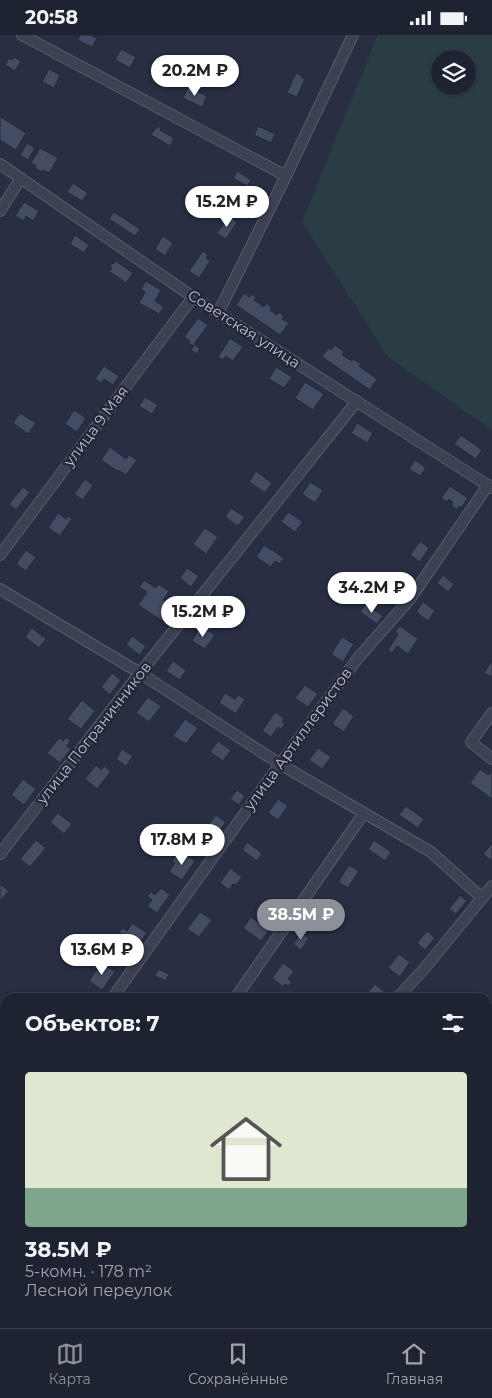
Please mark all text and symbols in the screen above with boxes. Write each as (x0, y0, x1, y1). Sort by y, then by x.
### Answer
text: 20:58 (25, 6, 78, 29)
map controls (431, 50, 476, 95)
button: layers (431, 50, 476, 95)
pin: 20.2M ₽ (149, 55, 241, 97)
text: 20.2M ₽ (162, 61, 228, 80)
pin: 15.2M ₽ (181, 185, 273, 228)
text: 15.2M ₽ (196, 192, 258, 211)
street label: Советская улица (184, 285, 304, 372)
street label: улица 9 Мая (58, 382, 132, 471)
pin: 34.2M ₽ (326, 571, 418, 614)
text: 34.2M ₽ (339, 578, 405, 597)
pin: 15.2M ₽ (157, 595, 249, 638)
text: 15.2M ₽ (172, 602, 234, 621)
street label: улица Пограничников (31, 658, 155, 809)
street label: улица Артиллеристов (239, 664, 356, 815)
pin: 17.8M ₽ (136, 823, 228, 866)
text: 17.8M ₽ (151, 830, 213, 849)
pin: 38.5M ₽ (255, 899, 347, 941)
text: 38.5M ₽ (268, 905, 334, 924)
pin: 13.6M ₽ (56, 933, 148, 976)
text: 13.6M ₽ (71, 940, 133, 959)
icon: filters (439, 1009, 467, 1037)
text: Объектов: 7 (25, 1011, 160, 1036)
icon: home (201, 1104, 291, 1194)
text: 38.5M ₽ (25, 1237, 112, 1262)
text: 5-комн. · 178 m² (25, 1262, 152, 1281)
text: Лесной переулок (25, 1281, 172, 1300)
tab: Карта (49, 1340, 91, 1388)
tab: Сохранённые (188, 1340, 288, 1388)
tab: Главная (386, 1340, 443, 1388)

